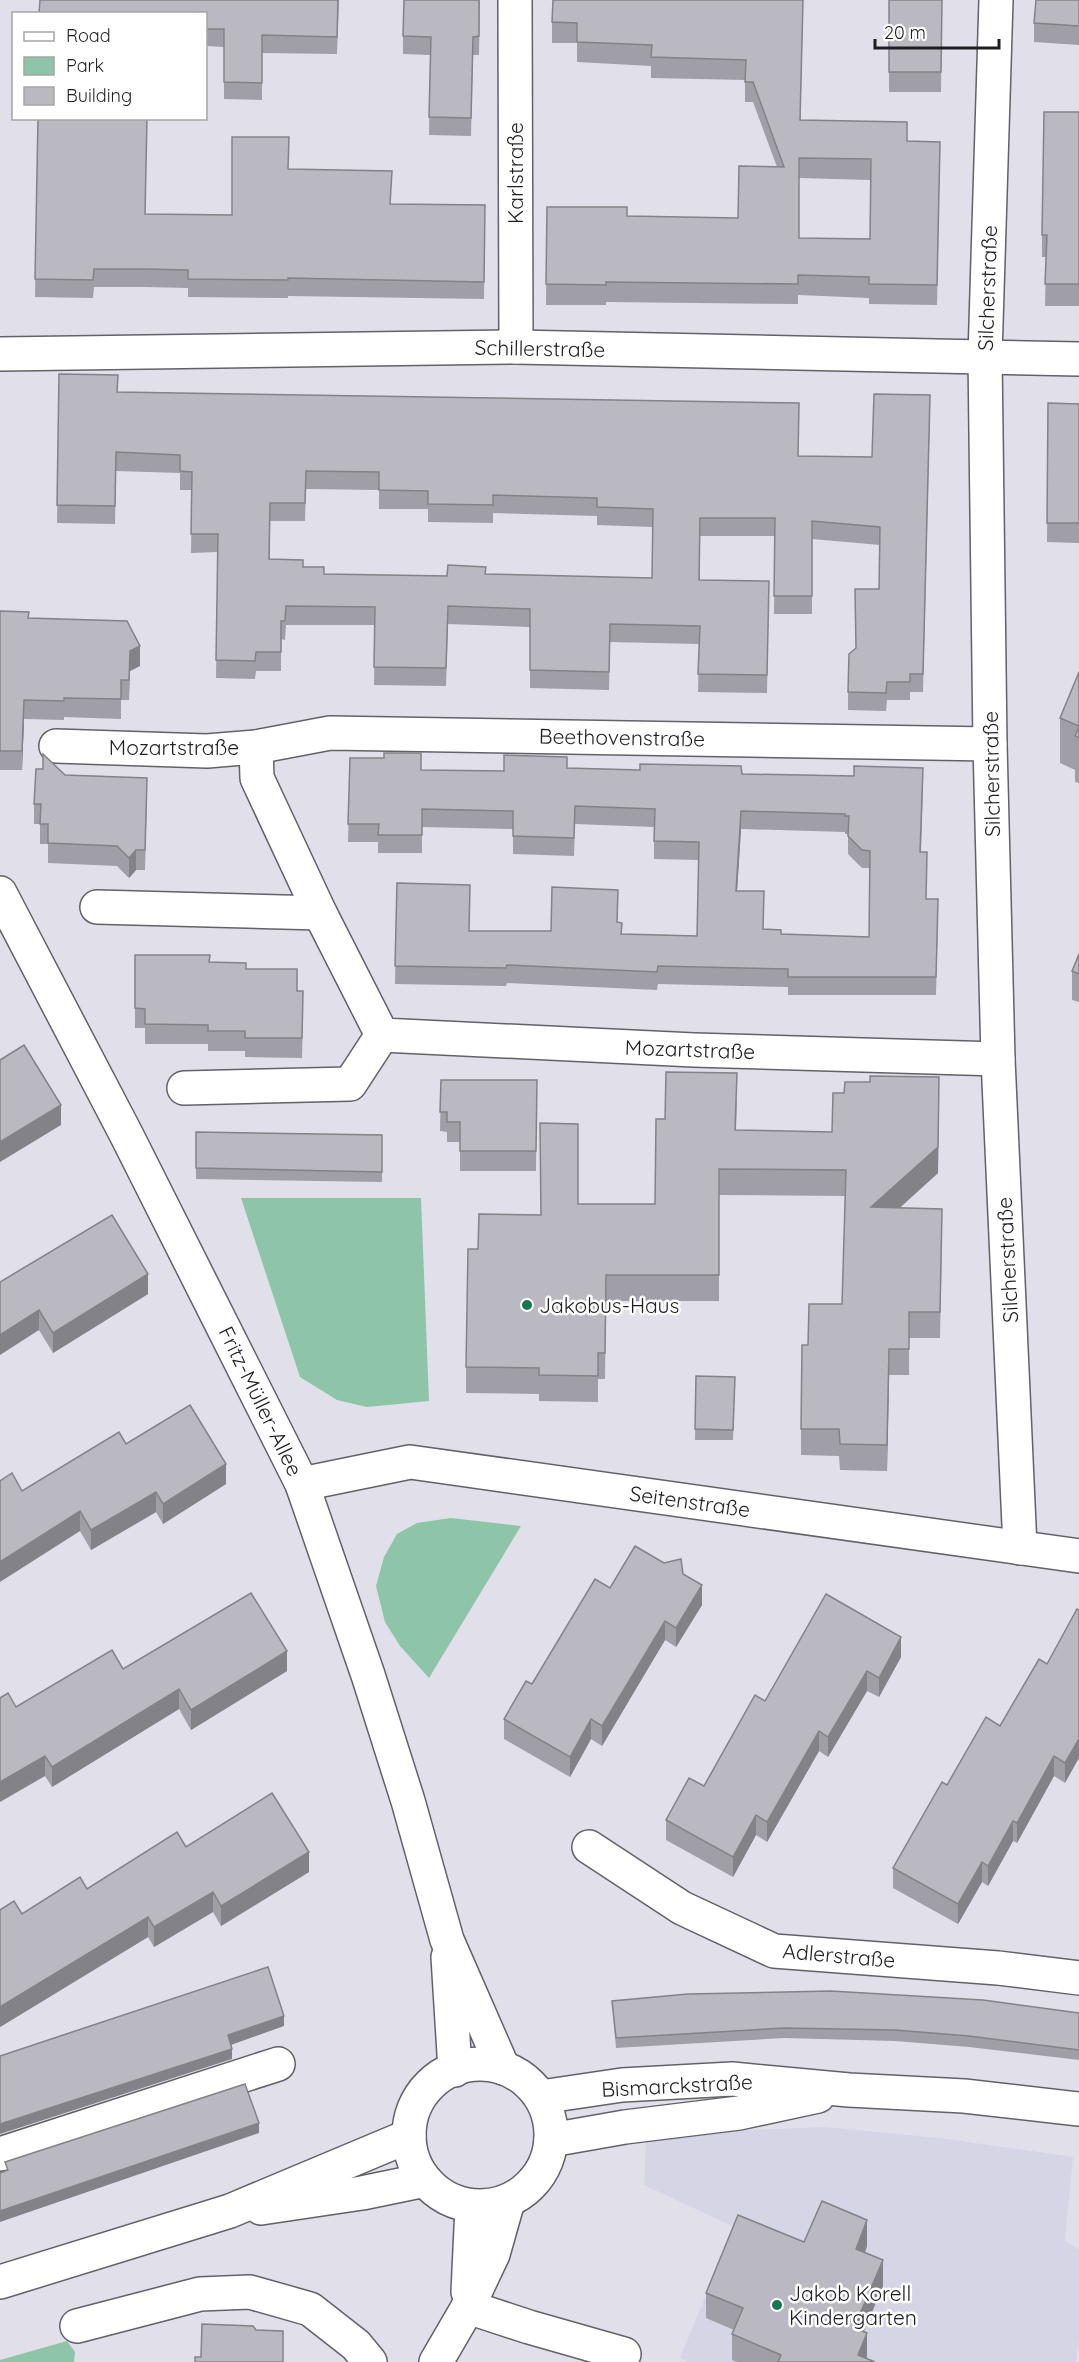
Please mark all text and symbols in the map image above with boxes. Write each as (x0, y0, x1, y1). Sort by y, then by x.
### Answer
legend (12, 12, 207, 120)
scale bar (875, 12, 1000, 50)
text: 20 m (884, 21, 926, 44)
text: Road (66, 24, 111, 47)
text: Park (66, 54, 104, 77)
text: Building (66, 84, 132, 107)
street label: Karlstraße (502, 122, 528, 224)
street label: Silcherstraße (972, 225, 1002, 351)
street label: Schillerstraße (474, 334, 606, 362)
street label: Silcherstraße (977, 711, 1005, 837)
street label: Beethovenstraße (539, 723, 705, 751)
street label: Mozartstraße (109, 734, 239, 760)
street label: Mozartstraße (624, 1034, 756, 1064)
street label: Silcherstraße (991, 1197, 1023, 1323)
place label: Jakobus-Haus (539, 1292, 679, 1318)
marker: Jakobus-Haus (520, 1298, 534, 1312)
street label: Fritz-Müller-Allee (214, 1322, 308, 1480)
street label: Seitenstraße (628, 1480, 752, 1522)
street label: Adlerstraße (782, 1937, 896, 1973)
street label: Bismarckstraße (601, 2068, 753, 2102)
place label: Jakob Korell Kindergarten (789, 2280, 917, 2330)
marker: Jakob Korell Kindergarten (770, 2298, 784, 2312)

